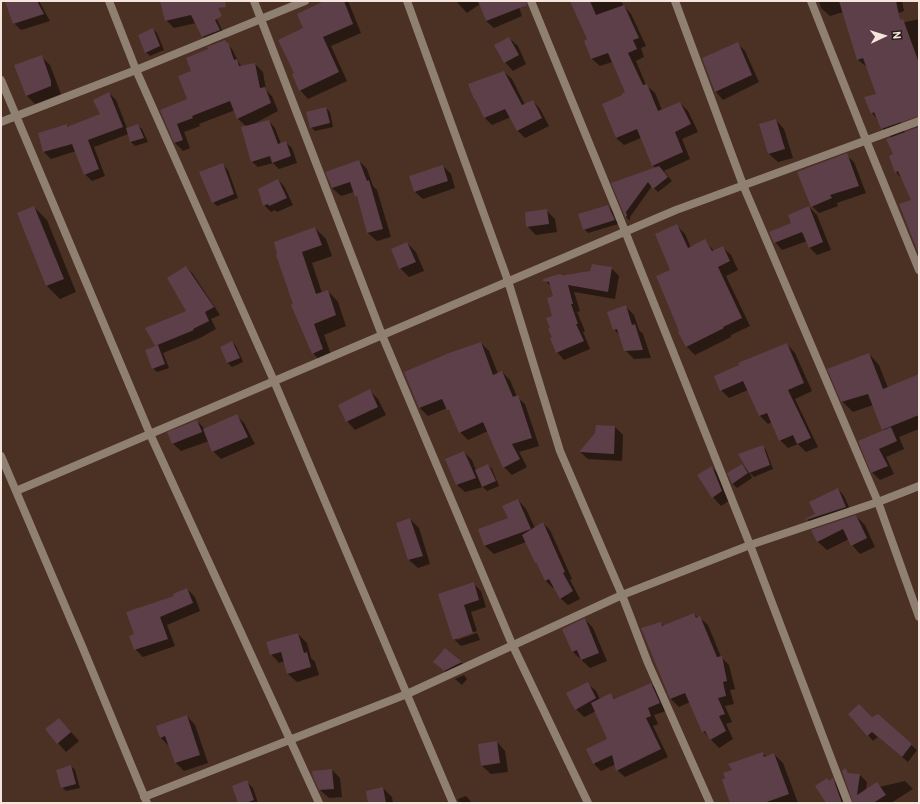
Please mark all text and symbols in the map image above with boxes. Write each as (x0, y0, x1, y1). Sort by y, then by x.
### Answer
north arrow (864, 16, 904, 56)
text: N (889, 31, 903, 40)

